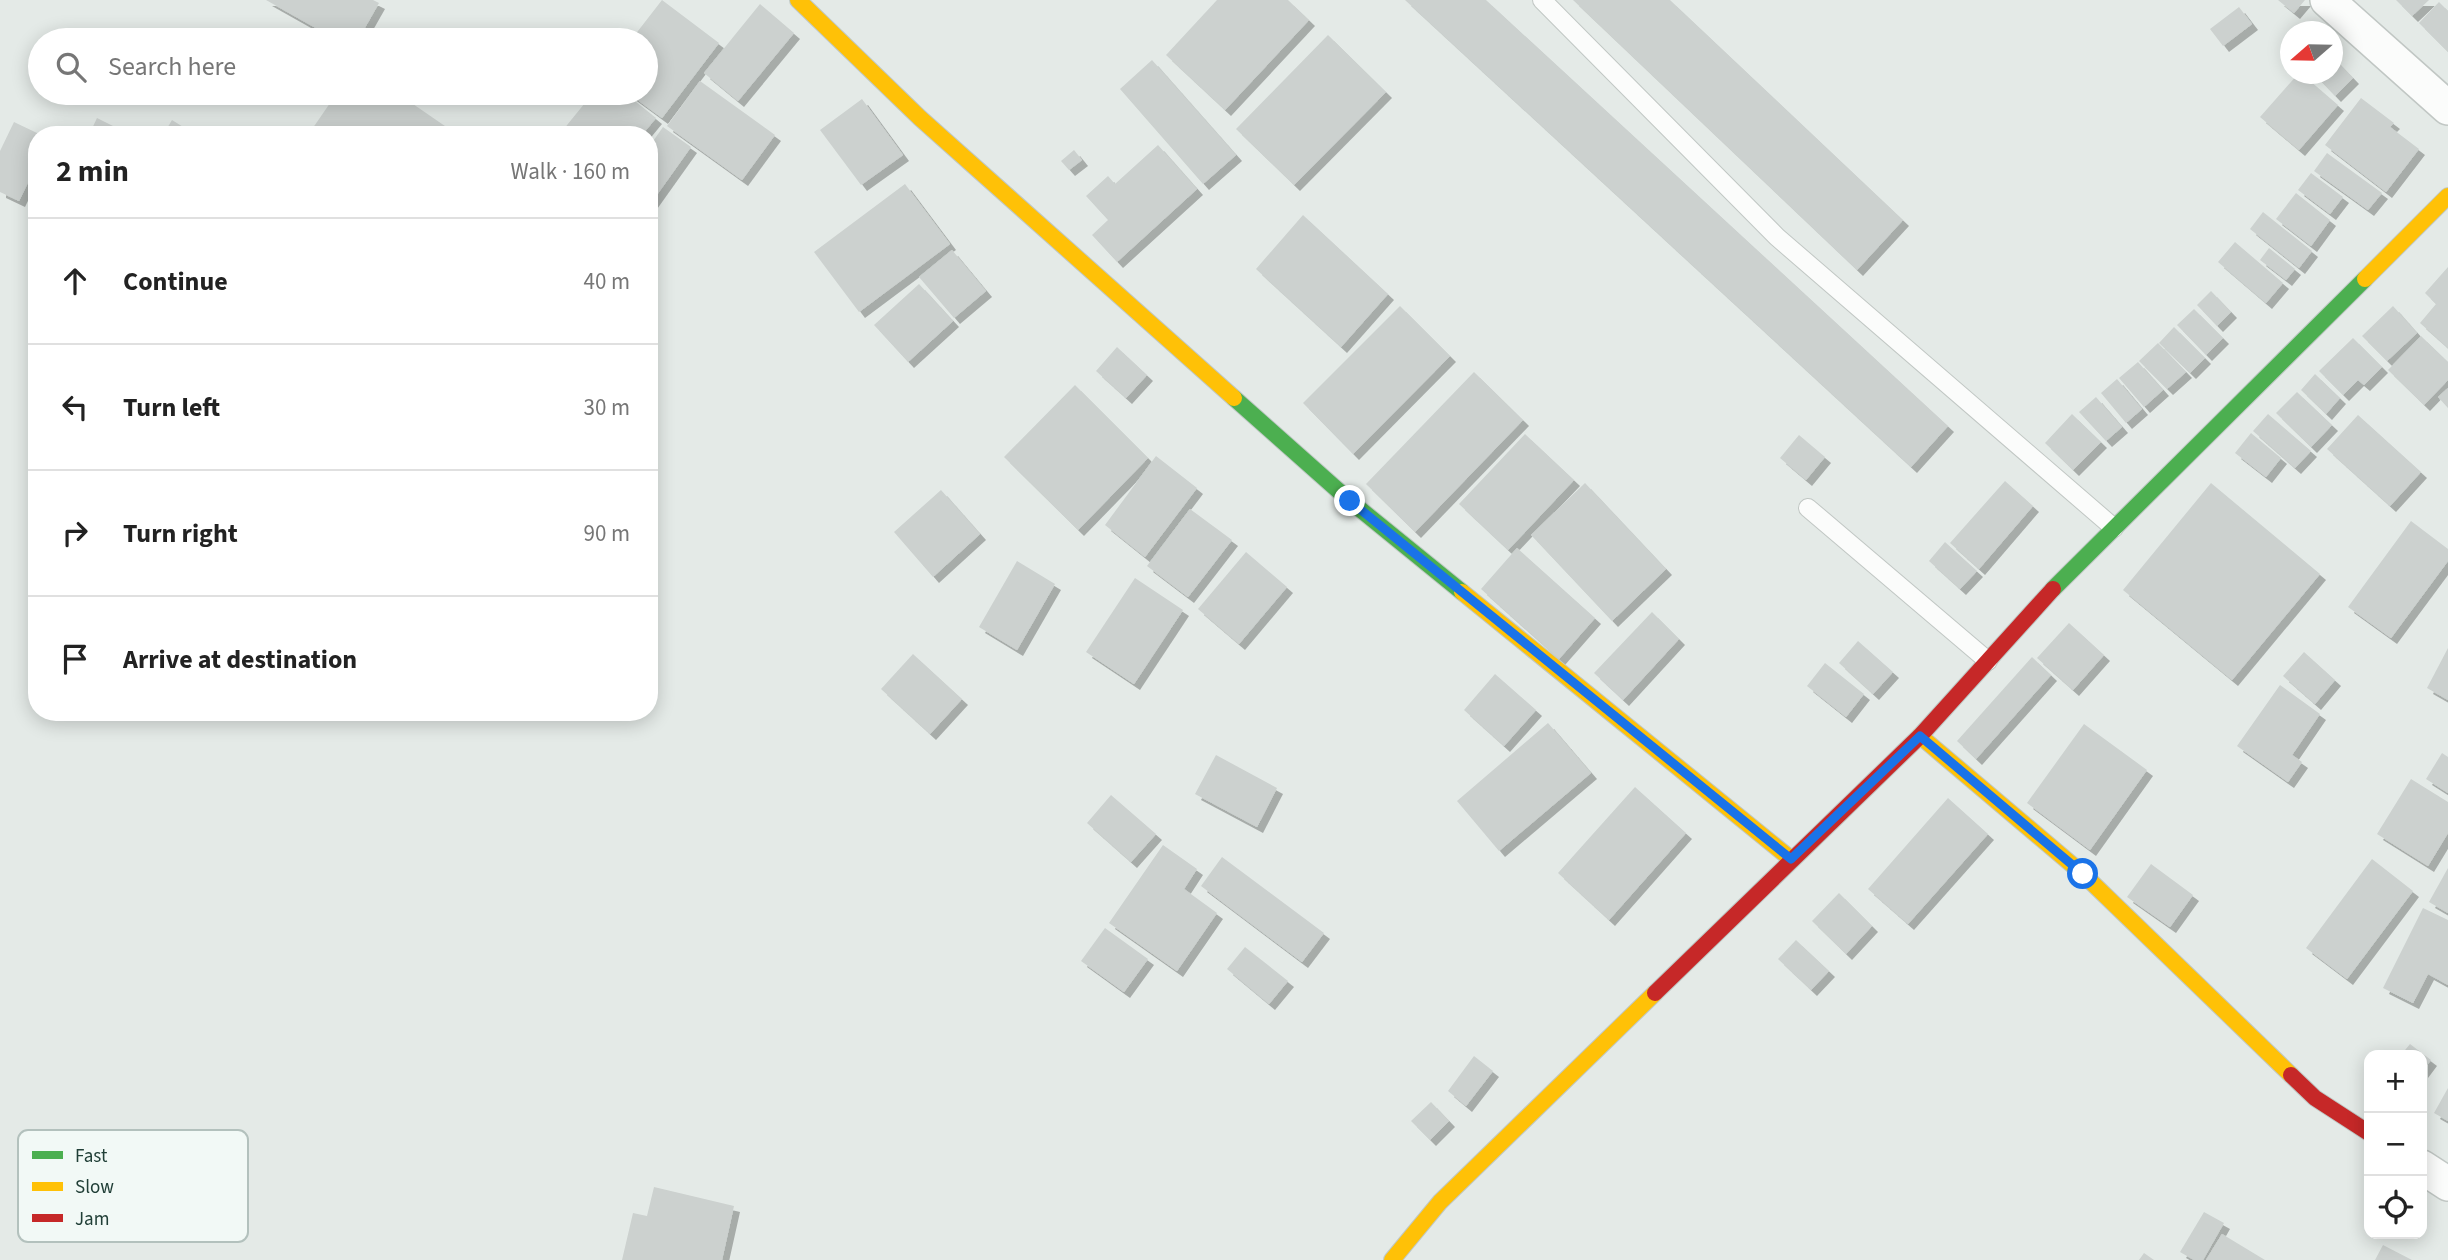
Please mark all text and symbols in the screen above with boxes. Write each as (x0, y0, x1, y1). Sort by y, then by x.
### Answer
north arrow (2280, 21, 2343, 84)
search box (28, 28, 658, 105)
icon: search (52, 48, 90, 86)
text: Search here (108, 48, 236, 85)
text: 2 min (56, 150, 129, 193)
text: Walk · 160 m (511, 155, 630, 188)
icon: ahead (56, 262, 94, 300)
text: Continue (123, 263, 228, 300)
text: 40 m (583, 265, 630, 298)
icon: left (56, 388, 94, 426)
text: Turn left (123, 389, 220, 426)
text: 30 m (583, 391, 630, 424)
route end (1334, 485, 1365, 516)
icon: right (56, 514, 94, 552)
text: Turn right (123, 515, 238, 552)
text: 90 m (583, 517, 630, 550)
icon: arrive (56, 640, 94, 678)
text: Arrive at destination (123, 641, 357, 678)
route start (2067, 858, 2098, 889)
map controls (2364, 1050, 2427, 1239)
button: + (2364, 1050, 2427, 1113)
button: − (2364, 1113, 2427, 1176)
legend (18, 1130, 248, 1242)
text: Fast (75, 1143, 108, 1170)
text: Slow (75, 1174, 114, 1201)
button: locate (2364, 1176, 2427, 1239)
text: Jam (75, 1206, 109, 1233)

